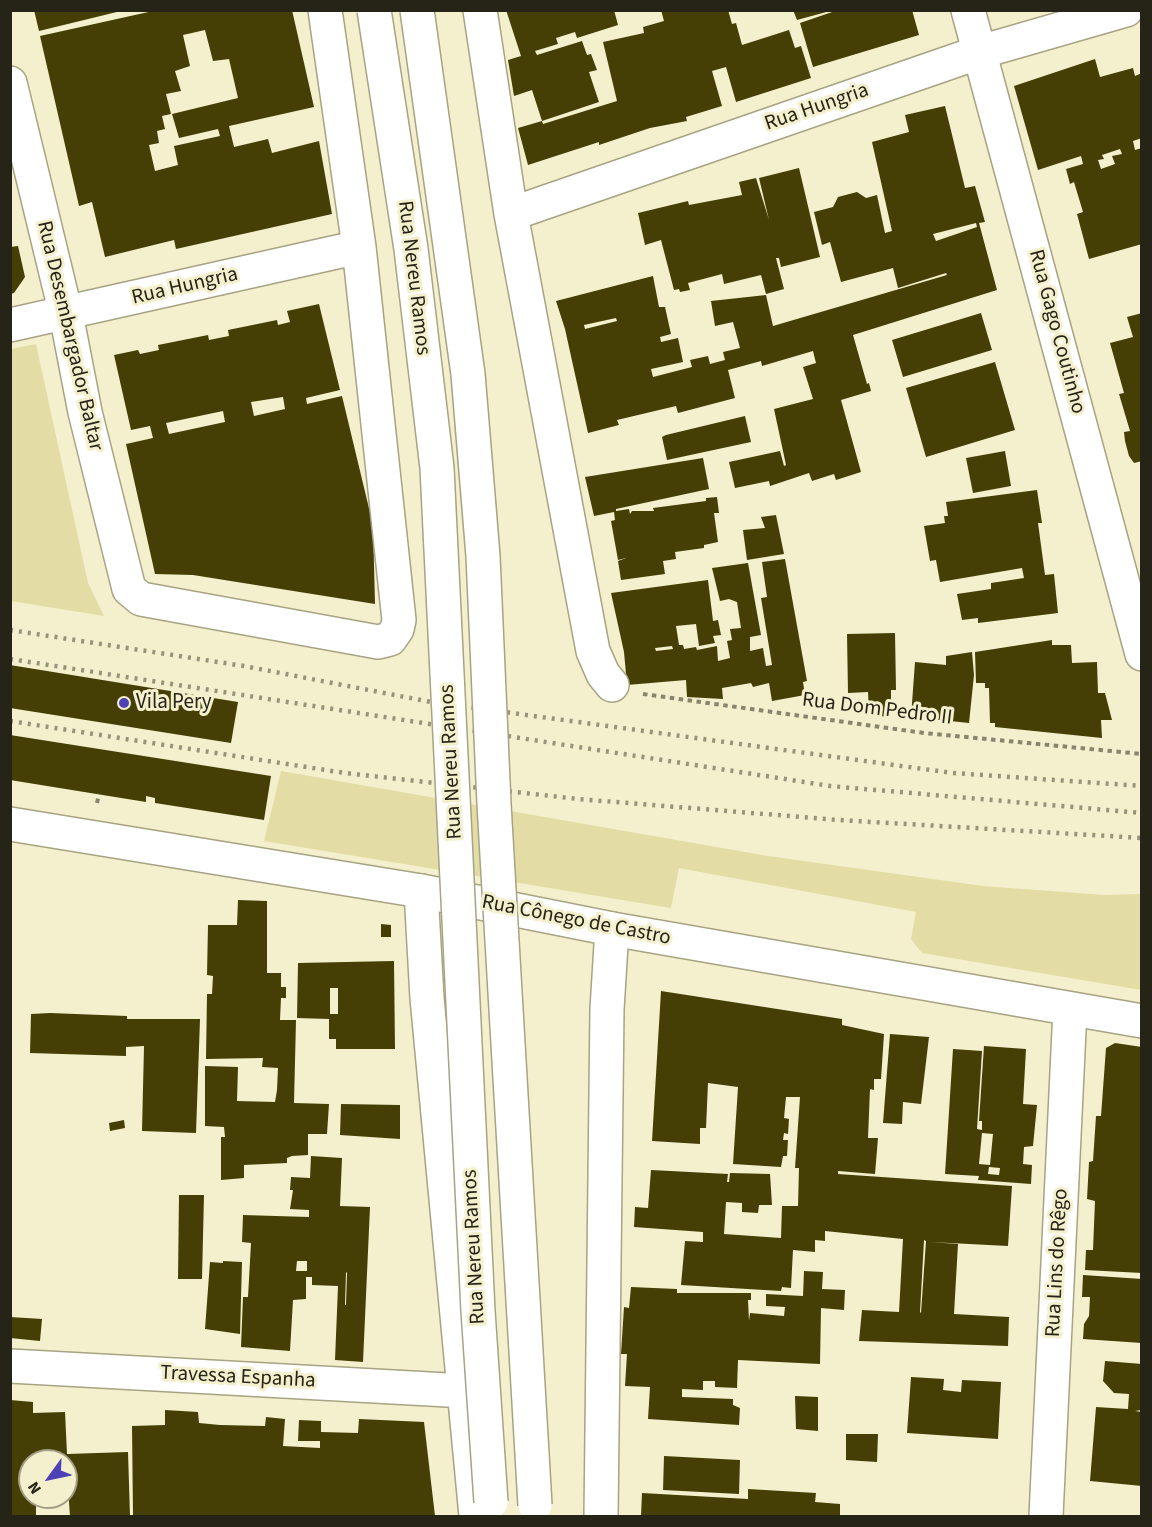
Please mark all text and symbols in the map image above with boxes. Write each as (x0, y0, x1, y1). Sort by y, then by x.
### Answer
street label: Rua Hungria (762, 78, 872, 138)
street label: Rua Nereu Ramos (391, 199, 435, 357)
street label: Rua Desembargador Baltar (30, 219, 108, 453)
street label: Rua Gago Coutinho (1022, 247, 1090, 417)
street label: Rua Hungria (129, 263, 241, 311)
street label: Rua Nereu Ramos (435, 684, 469, 840)
street label: Rua Dom Pedro II (800, 688, 954, 732)
place label: Vila Pery (136, 690, 212, 716)
marker: Vila Pery (117, 696, 131, 710)
street label: Rua Cônego de Castro (479, 890, 673, 952)
street label: Rua Nereu Ramos (458, 1169, 492, 1325)
street label: Rua Lins do Rêgo (1042, 1188, 1074, 1338)
street label: Travessa Espanha (160, 1361, 316, 1395)
north arrow (18, 1449, 78, 1509)
text: N (22, 1477, 47, 1498)

